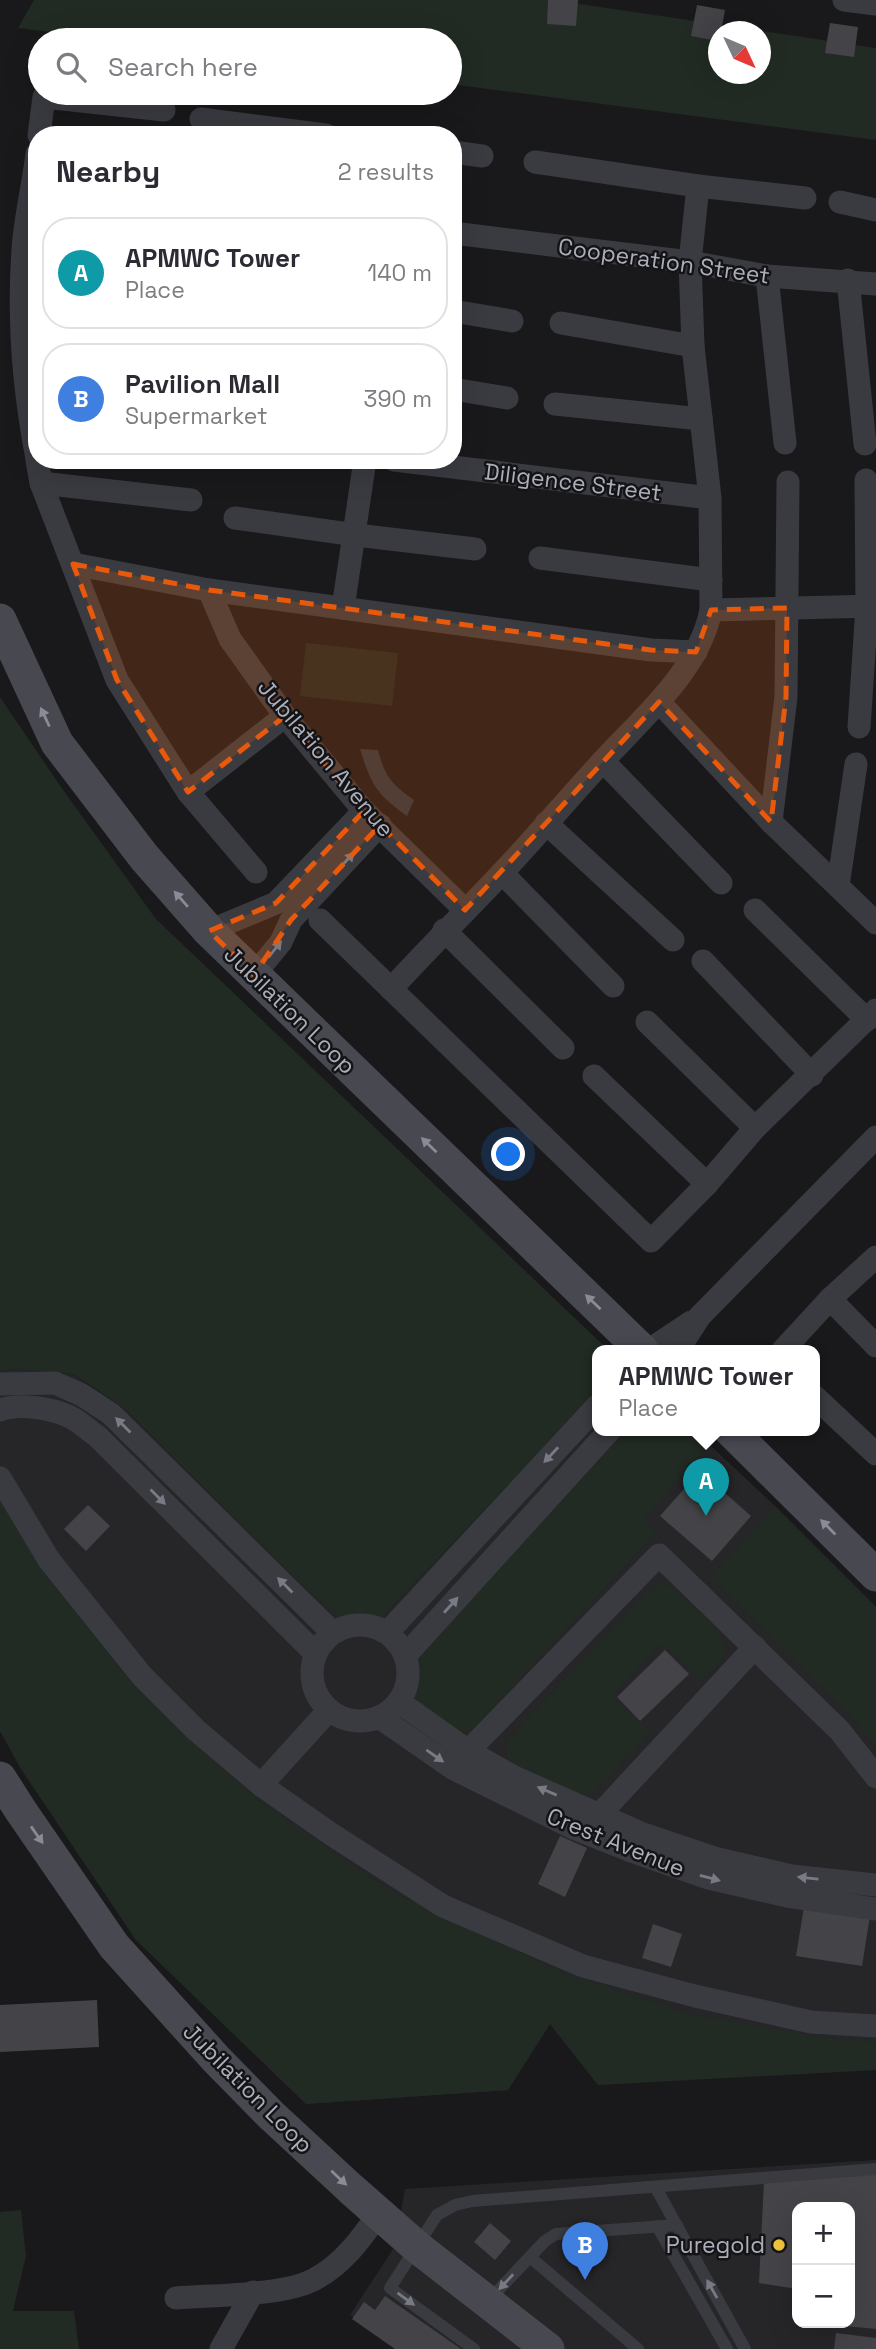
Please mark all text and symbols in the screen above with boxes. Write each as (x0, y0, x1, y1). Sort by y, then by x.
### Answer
north arrow (708, 21, 771, 84)
search box (28, 28, 462, 105)
icon: search (52, 48, 90, 86)
text: Search here (108, 50, 258, 84)
text: Nearby (56, 152, 160, 191)
text: 2 results (338, 157, 434, 187)
street label: Cooperation Street (556, 231, 772, 291)
text: APMWC Tower (125, 241, 300, 275)
text: A (74, 258, 88, 288)
text: 140 m (368, 258, 432, 288)
text: Place (125, 275, 185, 305)
text: Pavilion Mall (125, 367, 280, 401)
text: B (73, 384, 89, 414)
text: 390 m (364, 384, 432, 414)
text: Supermarket (125, 401, 267, 431)
street label: Diligence Street (483, 456, 663, 508)
street label: Jubilation Avenue (251, 673, 401, 843)
one-way arrow (39, 707, 51, 727)
one-way arrow (339, 851, 355, 869)
one-way arrow (173, 890, 189, 907)
street label: Jubilation Loop (218, 940, 362, 1080)
one-way arrow (267, 940, 281, 958)
one-way arrow (421, 1136, 438, 1153)
your location (491, 1137, 525, 1171)
one-way arrow (585, 1295, 602, 1311)
popup (592, 1345, 820, 1436)
text: APMWC Tower (618, 1359, 794, 1393)
text: Place (618, 1393, 678, 1423)
one-way arrow (115, 1418, 132, 1434)
one-way arrow (544, 1446, 560, 1463)
pin: A (683, 1458, 729, 1516)
one-way arrow (149, 1488, 166, 1505)
one-way arrow (819, 1518, 836, 1535)
one-way arrow (276, 1577, 293, 1594)
one-way arrow (443, 1596, 459, 1614)
one-way arrow (426, 1749, 444, 1763)
one-way arrow (537, 1785, 557, 1797)
street label: Crest Avenue (543, 1801, 689, 1883)
one-way arrow (30, 1826, 44, 1844)
one-way arrow (797, 1872, 819, 1883)
one-way arrow (700, 1873, 721, 1883)
street label: Jubilation Loop (177, 2017, 319, 2159)
one-way arrow (330, 2169, 347, 2185)
map controls (792, 2202, 855, 2328)
button: + (792, 2202, 855, 2265)
pin: B (562, 2222, 608, 2280)
place label: Puregold (666, 2230, 765, 2260)
marker: Puregold (771, 2237, 787, 2253)
button: − (792, 2265, 855, 2328)
one-way arrow (498, 2273, 514, 2290)
one-way arrow (706, 2280, 718, 2299)
one-way arrow (397, 2292, 415, 2306)

